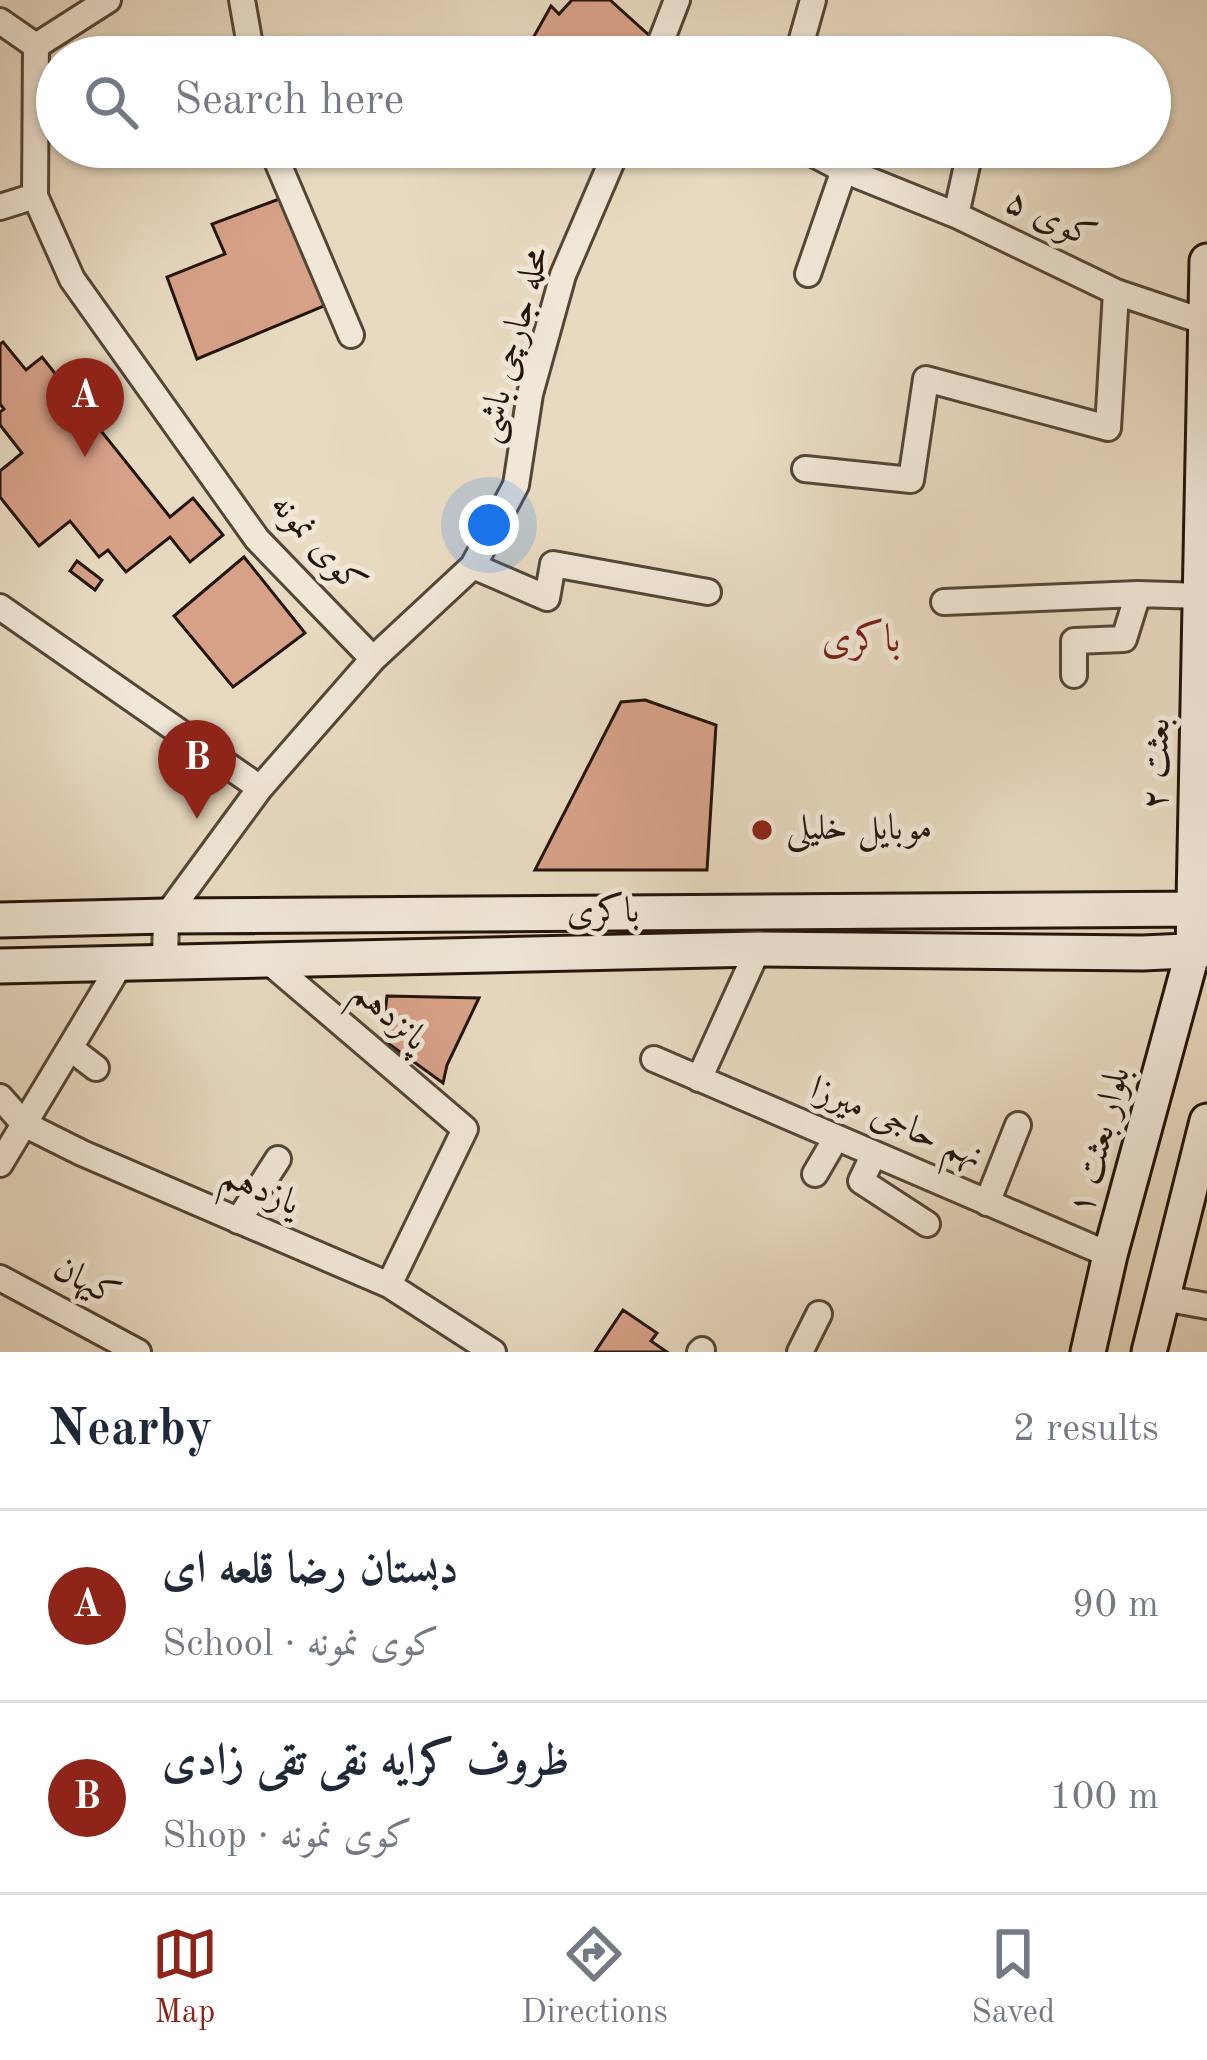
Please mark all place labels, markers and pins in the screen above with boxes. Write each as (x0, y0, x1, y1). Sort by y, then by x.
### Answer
pin: A (46, 358, 124, 457)
pin: B (158, 720, 236, 819)
place label: موبایل خلیلی (786, 812, 932, 853)
marker: موبایل خلیلی (749, 817, 775, 843)

